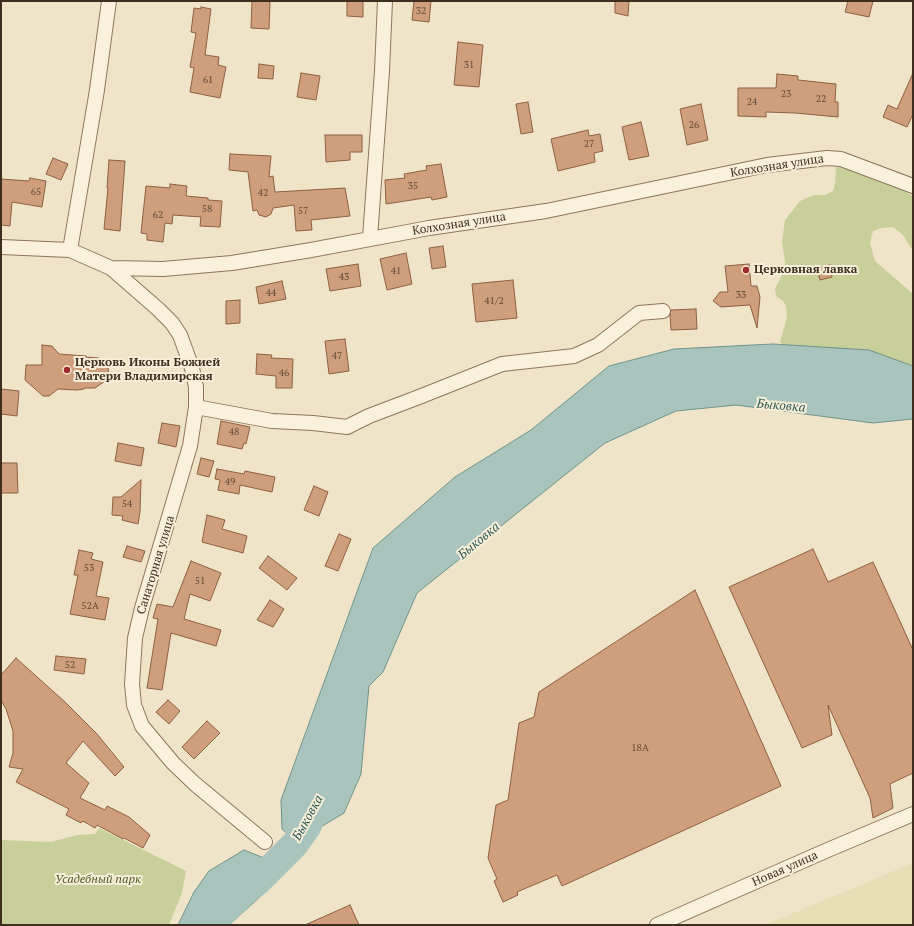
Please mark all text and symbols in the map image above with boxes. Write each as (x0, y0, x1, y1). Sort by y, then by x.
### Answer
house number: 32 (416, 5, 426, 17)
house number: 31 (464, 59, 474, 71)
house number: 61 (203, 74, 213, 86)
house number: 23 (781, 88, 791, 100)
house number: 22 (816, 93, 826, 105)
house number: 24 (747, 96, 757, 108)
house number: 26 (689, 119, 699, 131)
house number: 27 (584, 138, 594, 150)
street label: Колхозная улица (729, 152, 825, 180)
house number: 35 (408, 180, 418, 192)
house number: 65 (31, 186, 41, 198)
house number: 42 (258, 187, 268, 199)
house number: 58 (202, 203, 212, 215)
house number: 57 (298, 205, 308, 217)
house number: 62 (153, 209, 163, 221)
street label: Колхозная улица (411, 210, 507, 238)
place label: Церковная лавка (754, 263, 857, 277)
house number: 41 (391, 265, 401, 277)
marker: Церковная лавка (741, 265, 751, 275)
house number: 43 (339, 271, 349, 283)
house number: 44 (266, 287, 276, 299)
house number: 33 (736, 289, 746, 301)
house number: 41/2 (484, 295, 504, 307)
house number: 47 (332, 350, 342, 362)
place label: Церковь Иконы Божией Матери Владимирская (75, 356, 220, 384)
marker: Церковь Иконы Божией Матери Владимирская (62, 365, 72, 375)
house number: 46 (279, 367, 289, 379)
water label: Быковка (756, 396, 806, 416)
house number: 48 (229, 426, 239, 438)
house number: 49 (225, 476, 235, 488)
house number: 54 (122, 498, 132, 510)
street label: Санаторная улица (134, 514, 178, 616)
water label: Быковка (455, 519, 503, 563)
house number: 53 (84, 562, 94, 574)
house number: 51 (195, 575, 205, 587)
house number: 52А (81, 600, 99, 612)
house number: 52 (65, 659, 75, 671)
house number: 18А (631, 742, 649, 754)
water label: Быковка (289, 793, 327, 843)
street label: Новая улица (750, 848, 820, 890)
park label: Усадебный парк (55, 873, 141, 887)

